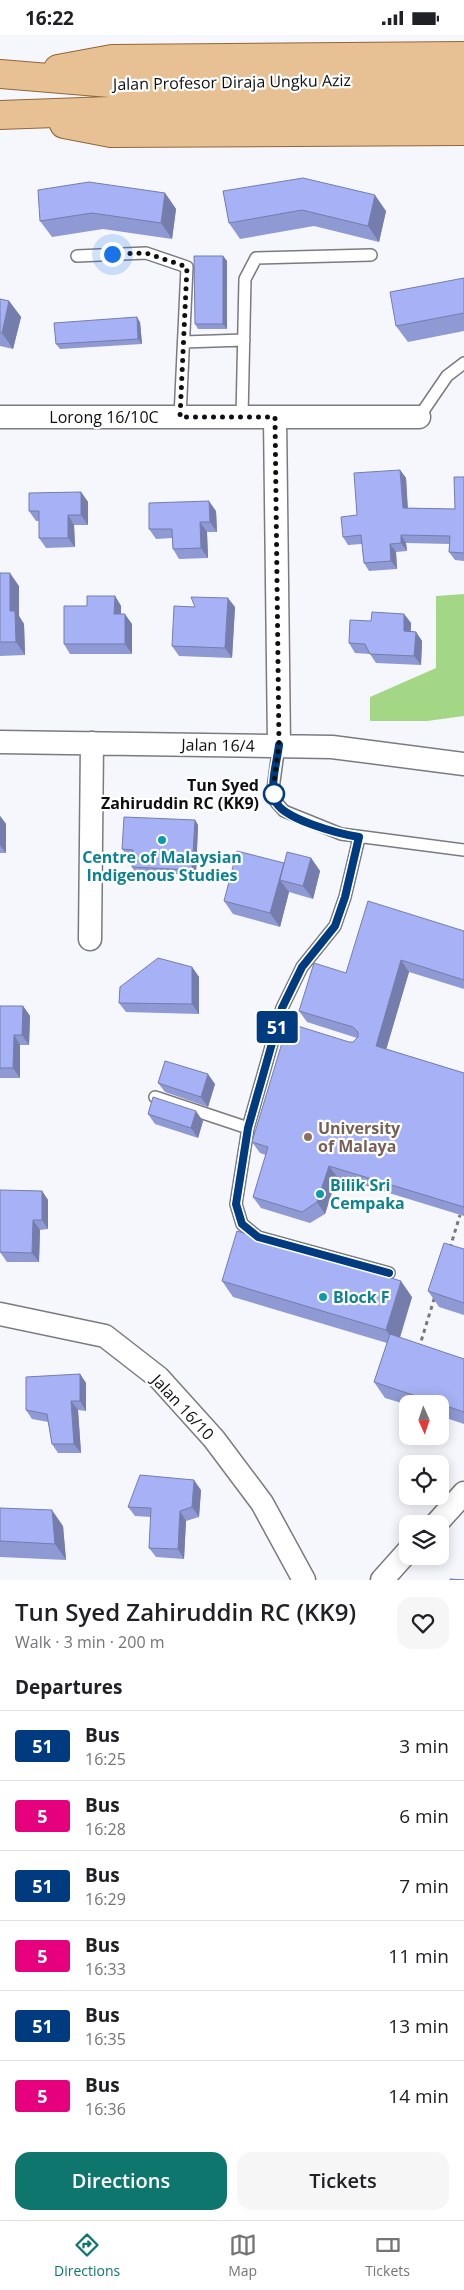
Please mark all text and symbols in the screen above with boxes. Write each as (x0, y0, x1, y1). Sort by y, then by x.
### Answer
text: 16:22 (25, 5, 74, 31)
street label: Jalan Profesor Diraja Ungku Aziz (111, 69, 351, 95)
your location (100, 242, 125, 267)
street label: Lorong 16/10C (49, 406, 159, 428)
street label: Jalan 16/4 (179, 733, 255, 757)
place label: Tun Syed Zahiruddin RC (KK9) (101, 774, 259, 814)
marker: Tun Syed Zahiruddin RC (KK9) (263, 783, 285, 805)
marker: Centre of Malaysian Indigenous Studies (156, 834, 168, 846)
place label: Centre of Malaysian Indigenous Studies (82, 846, 242, 886)
line badge: 51 (254, 1011, 300, 1043)
text: 51 (267, 1015, 287, 1039)
place label: University of Malaya (318, 1117, 401, 1157)
marker: University of Malaya (302, 1131, 314, 1143)
place label: Bilik Sri Cempaka (330, 1174, 405, 1214)
marker: Bilik Sri Cempaka (314, 1188, 326, 1200)
place label: Block F (333, 1286, 390, 1308)
marker: Block F (317, 1291, 329, 1303)
street label: Jalan 16/10 (145, 1368, 219, 1445)
north arrow (399, 1395, 449, 1445)
map controls (399, 1395, 449, 1565)
button: locate (399, 1455, 449, 1505)
button: layers (399, 1515, 449, 1565)
text: Tun Syed Zahiruddin RC (KK9) (15, 1595, 356, 1628)
button: heart (397, 1597, 449, 1649)
text: Walk · 3 min · 200 m (15, 1631, 165, 1653)
text: Departures (15, 1674, 122, 1700)
text: Bus (85, 1722, 120, 1748)
text: 3 min (399, 1733, 449, 1759)
text: 51 (32, 1734, 53, 1758)
text: 16:25 (85, 1748, 126, 1770)
text: Bus (85, 1792, 120, 1818)
text: 6 min (399, 1803, 449, 1829)
text: 5 (37, 1804, 48, 1828)
text: 16:28 (85, 1818, 126, 1840)
text: Bus (85, 1862, 120, 1888)
text: 7 min (399, 1873, 449, 1899)
text: 51 (32, 1874, 53, 1898)
text: 16:29 (85, 1888, 126, 1910)
text: Bus (85, 1932, 120, 1958)
text: 11 min (388, 1943, 449, 1969)
text: 5 (37, 1944, 48, 1968)
text: 16:33 (85, 1958, 126, 1980)
text: Bus (85, 2002, 120, 2028)
text: 13 min (388, 2013, 449, 2039)
text: 51 (32, 2014, 53, 2038)
text: 16:35 (85, 2028, 126, 2050)
text: Bus (85, 2072, 120, 2098)
text: 14 min (388, 2083, 449, 2109)
text: 5 (37, 2084, 48, 2108)
text: 16:36 (85, 2098, 126, 2120)
button: Directions (15, 2152, 227, 2210)
button: Tickets (237, 2152, 449, 2210)
tab: Directions (54, 2231, 120, 2280)
tab: Map (228, 2231, 257, 2280)
tab: Tickets (365, 2231, 410, 2280)

